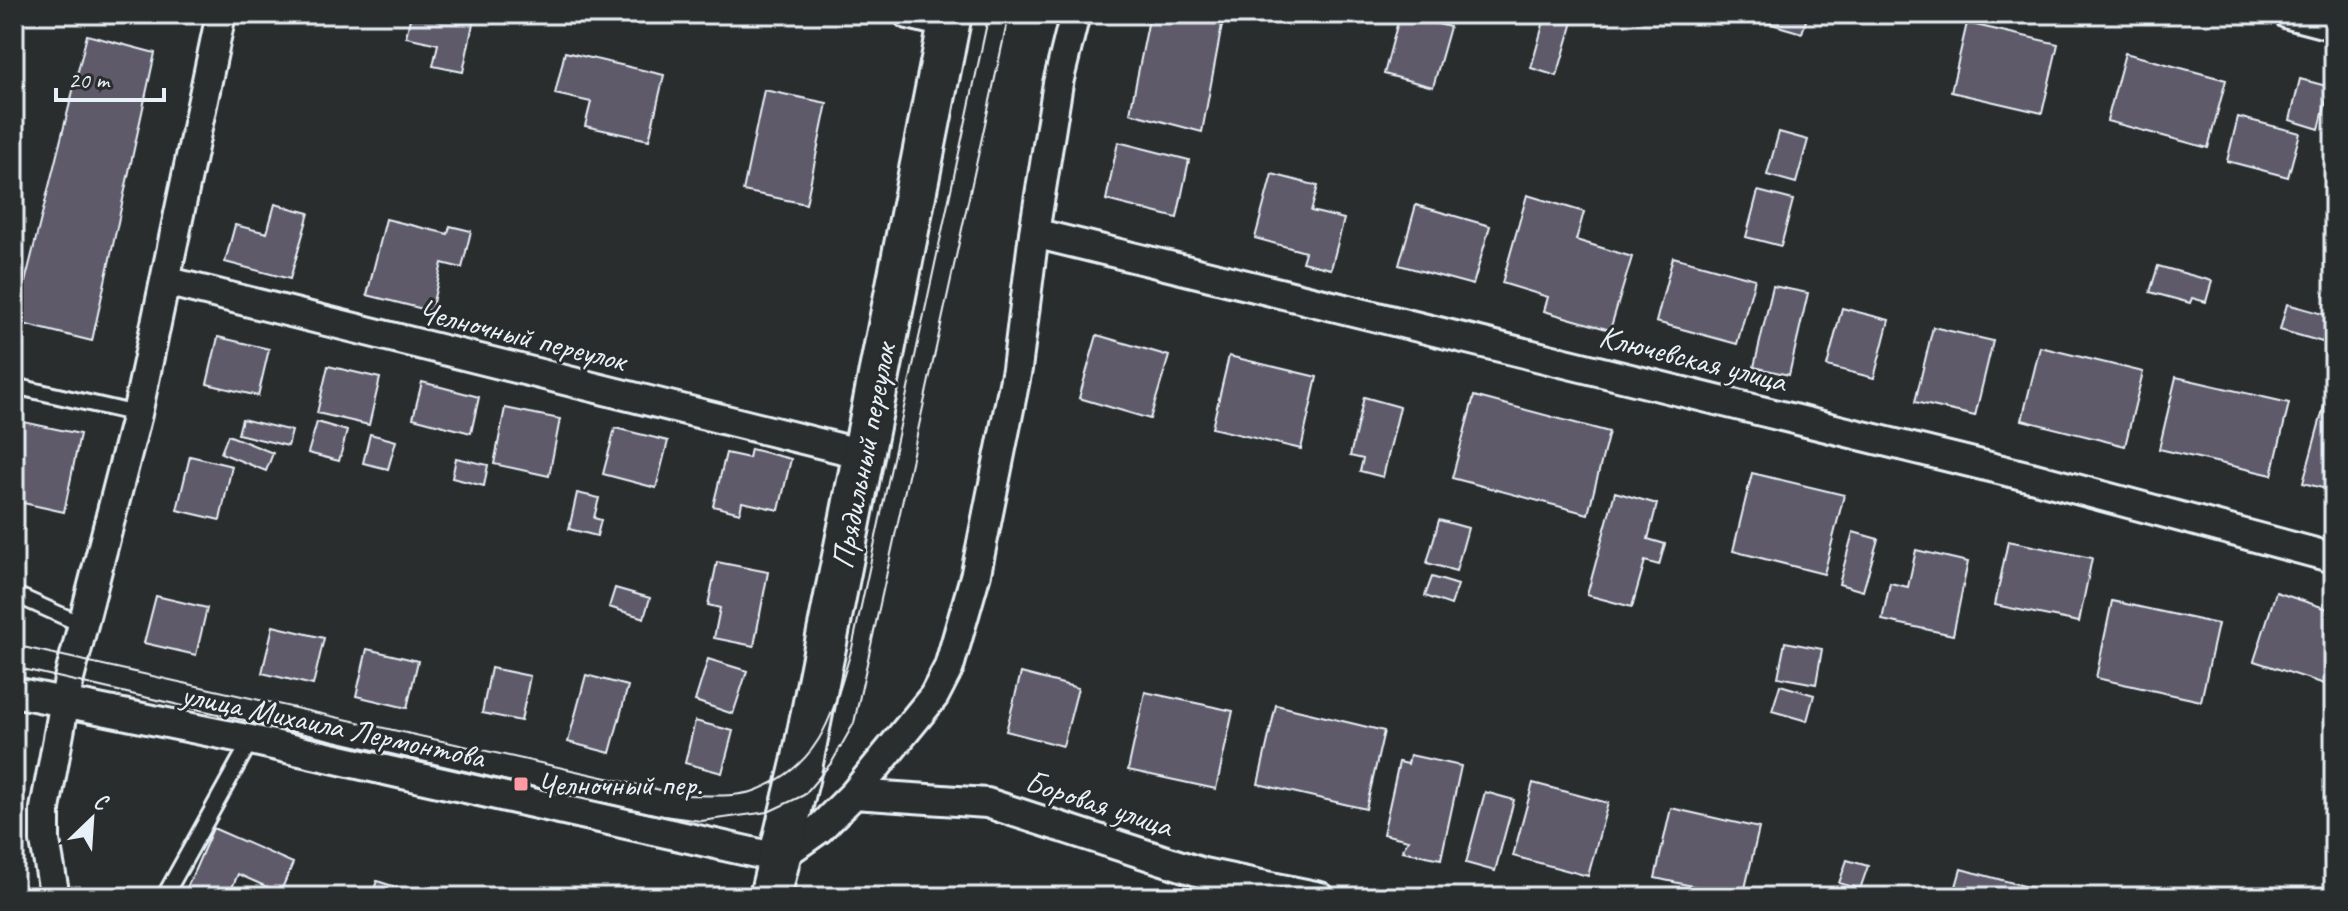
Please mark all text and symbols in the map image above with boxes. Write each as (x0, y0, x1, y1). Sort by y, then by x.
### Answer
scale bar (56, 52, 164, 102)
text: 20 m (68, 65, 111, 95)
street label: Челночный переулок (414, 290, 633, 382)
street label: Ключевская улица (1595, 315, 1793, 402)
street label: Прядильный переулок (822, 337, 906, 572)
street label: улица Михаила Лермонтова (176, 673, 490, 778)
street label: Боровая улица (1020, 760, 1180, 847)
place label: Челночный пер. (537, 764, 703, 805)
marker: Челночный пер. (512, 775, 530, 793)
north arrow (52, 779, 132, 859)
text: С (89, 787, 114, 818)

